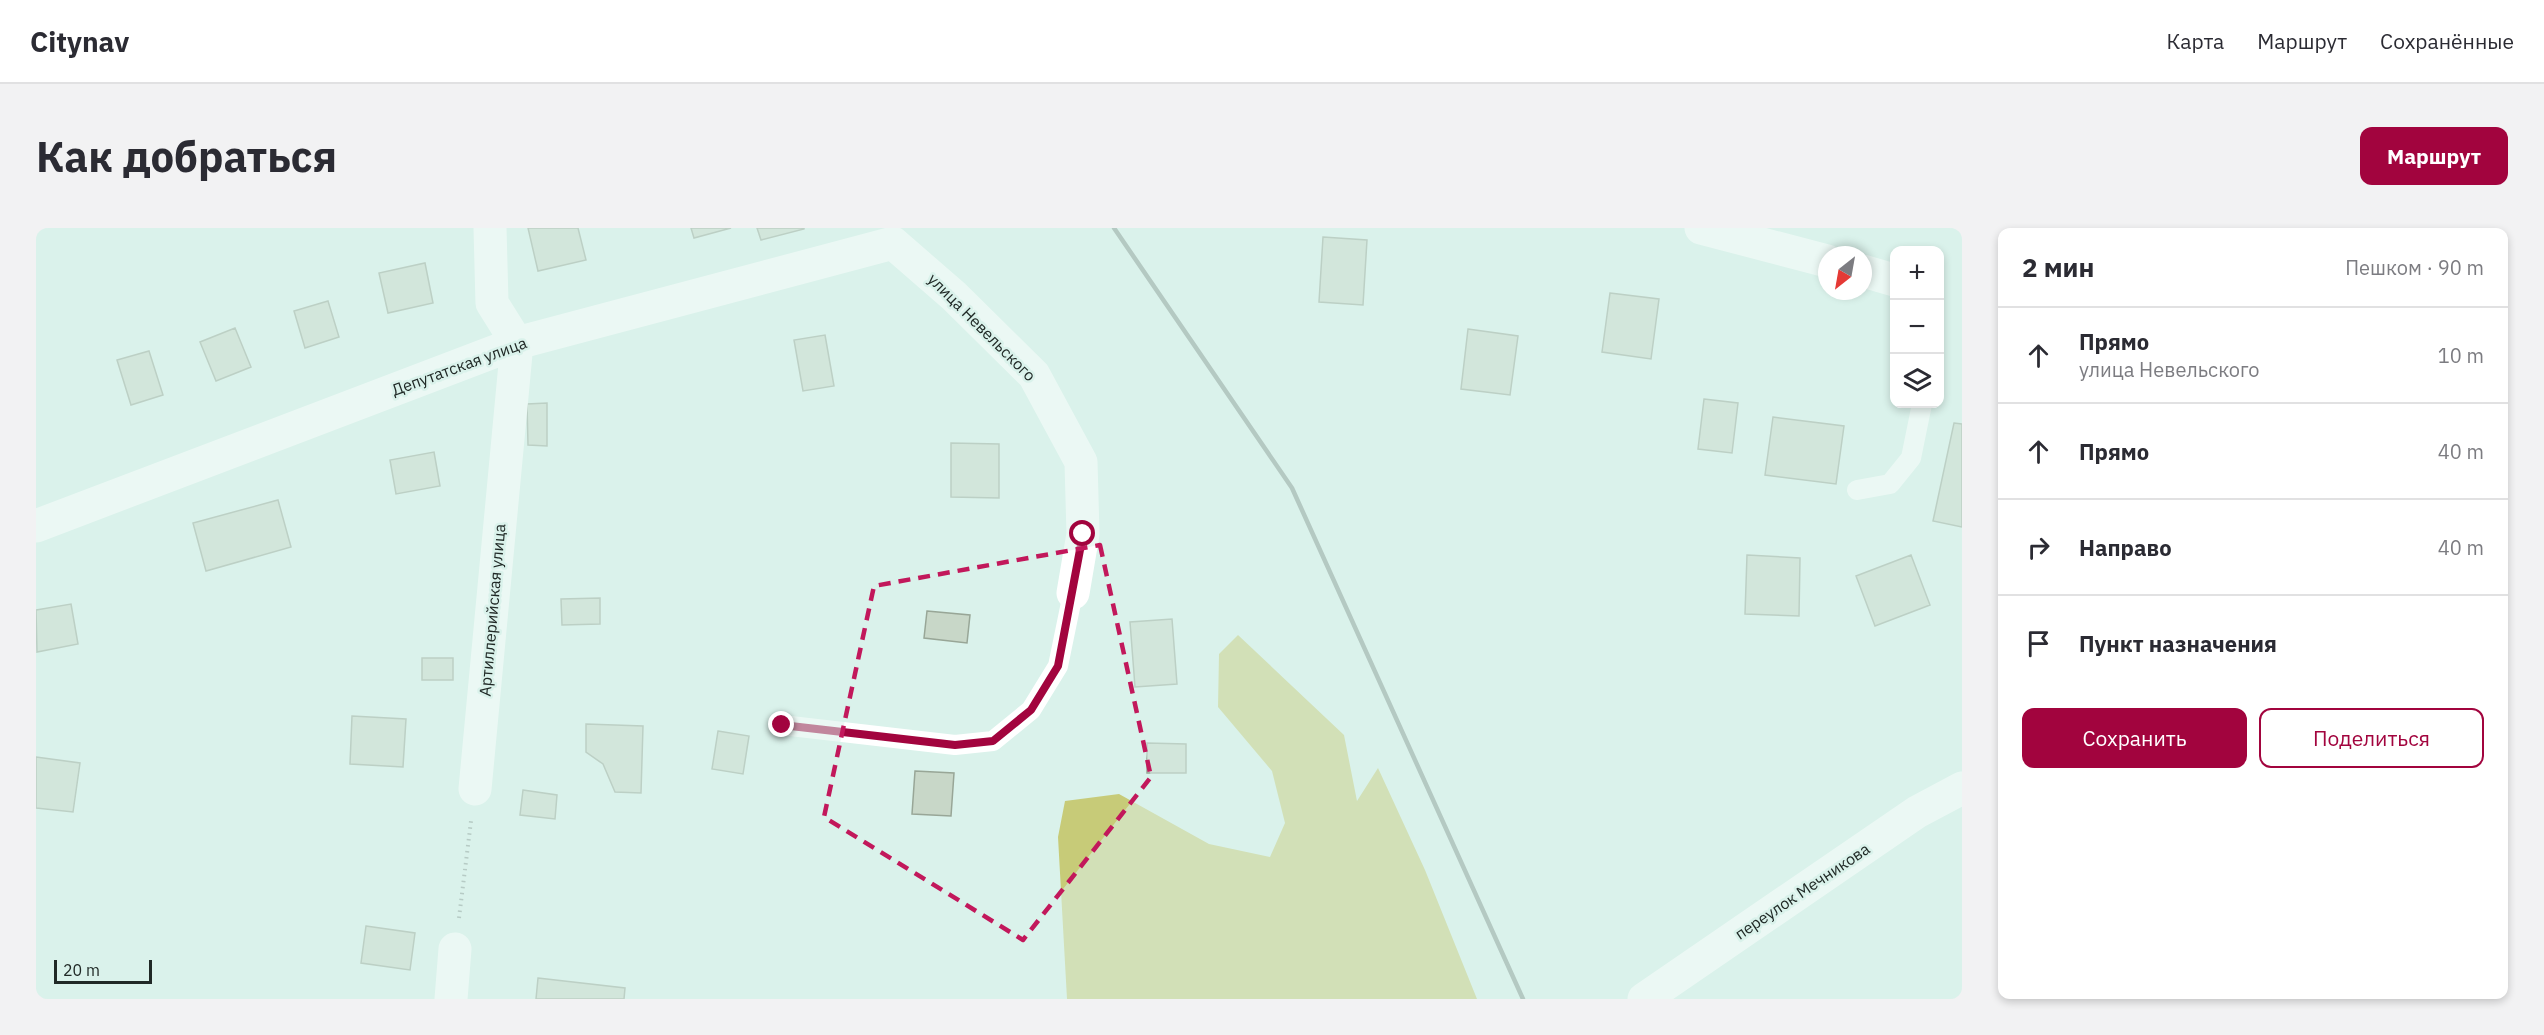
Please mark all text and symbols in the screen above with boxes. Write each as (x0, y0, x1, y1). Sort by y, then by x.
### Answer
text: Citynav (30, 23, 129, 60)
text: Карта (2166, 27, 2224, 55)
text: Маршрут (2257, 27, 2347, 55)
text: Сохранённые (2380, 27, 2514, 55)
button: Маршрут (2360, 127, 2508, 185)
text: Как добраться (36, 129, 337, 184)
north arrow (1818, 246, 1872, 300)
map controls (1890, 246, 1944, 408)
button: + (1890, 246, 1944, 300)
text: 2 мин (2022, 250, 2094, 284)
text: Пешком · 90 m (2345, 254, 2484, 281)
street label: улица Невельского (924, 269, 1040, 385)
button: − (1890, 300, 1944, 354)
text: Прямо (2079, 327, 2149, 356)
street label: Депутатская улица (389, 332, 530, 400)
icon: ahead (2022, 339, 2055, 372)
text: 10 m (2438, 342, 2484, 369)
button: layers (1890, 354, 1944, 408)
text: улица Невельского (2079, 356, 2260, 383)
icon: ahead (2022, 435, 2055, 468)
text: Прямо (2079, 437, 2149, 466)
text: 40 m (2438, 438, 2484, 465)
route start (1069, 520, 1095, 546)
street label: Артиллерийская улица (474, 522, 510, 697)
icon: right (2022, 531, 2055, 564)
text: Направо (2079, 533, 2172, 562)
text: 40 m (2438, 534, 2484, 561)
icon: arrive (2022, 627, 2055, 660)
text: Пункт назначения (2079, 629, 2277, 658)
button: Сохранить (2022, 708, 2247, 768)
button: Поделиться (2259, 708, 2484, 768)
route end (768, 711, 794, 737)
street label: переулок Мечникова (1731, 838, 1874, 944)
scale bar (54, 957, 152, 984)
text: 20 m (63, 960, 100, 980)

